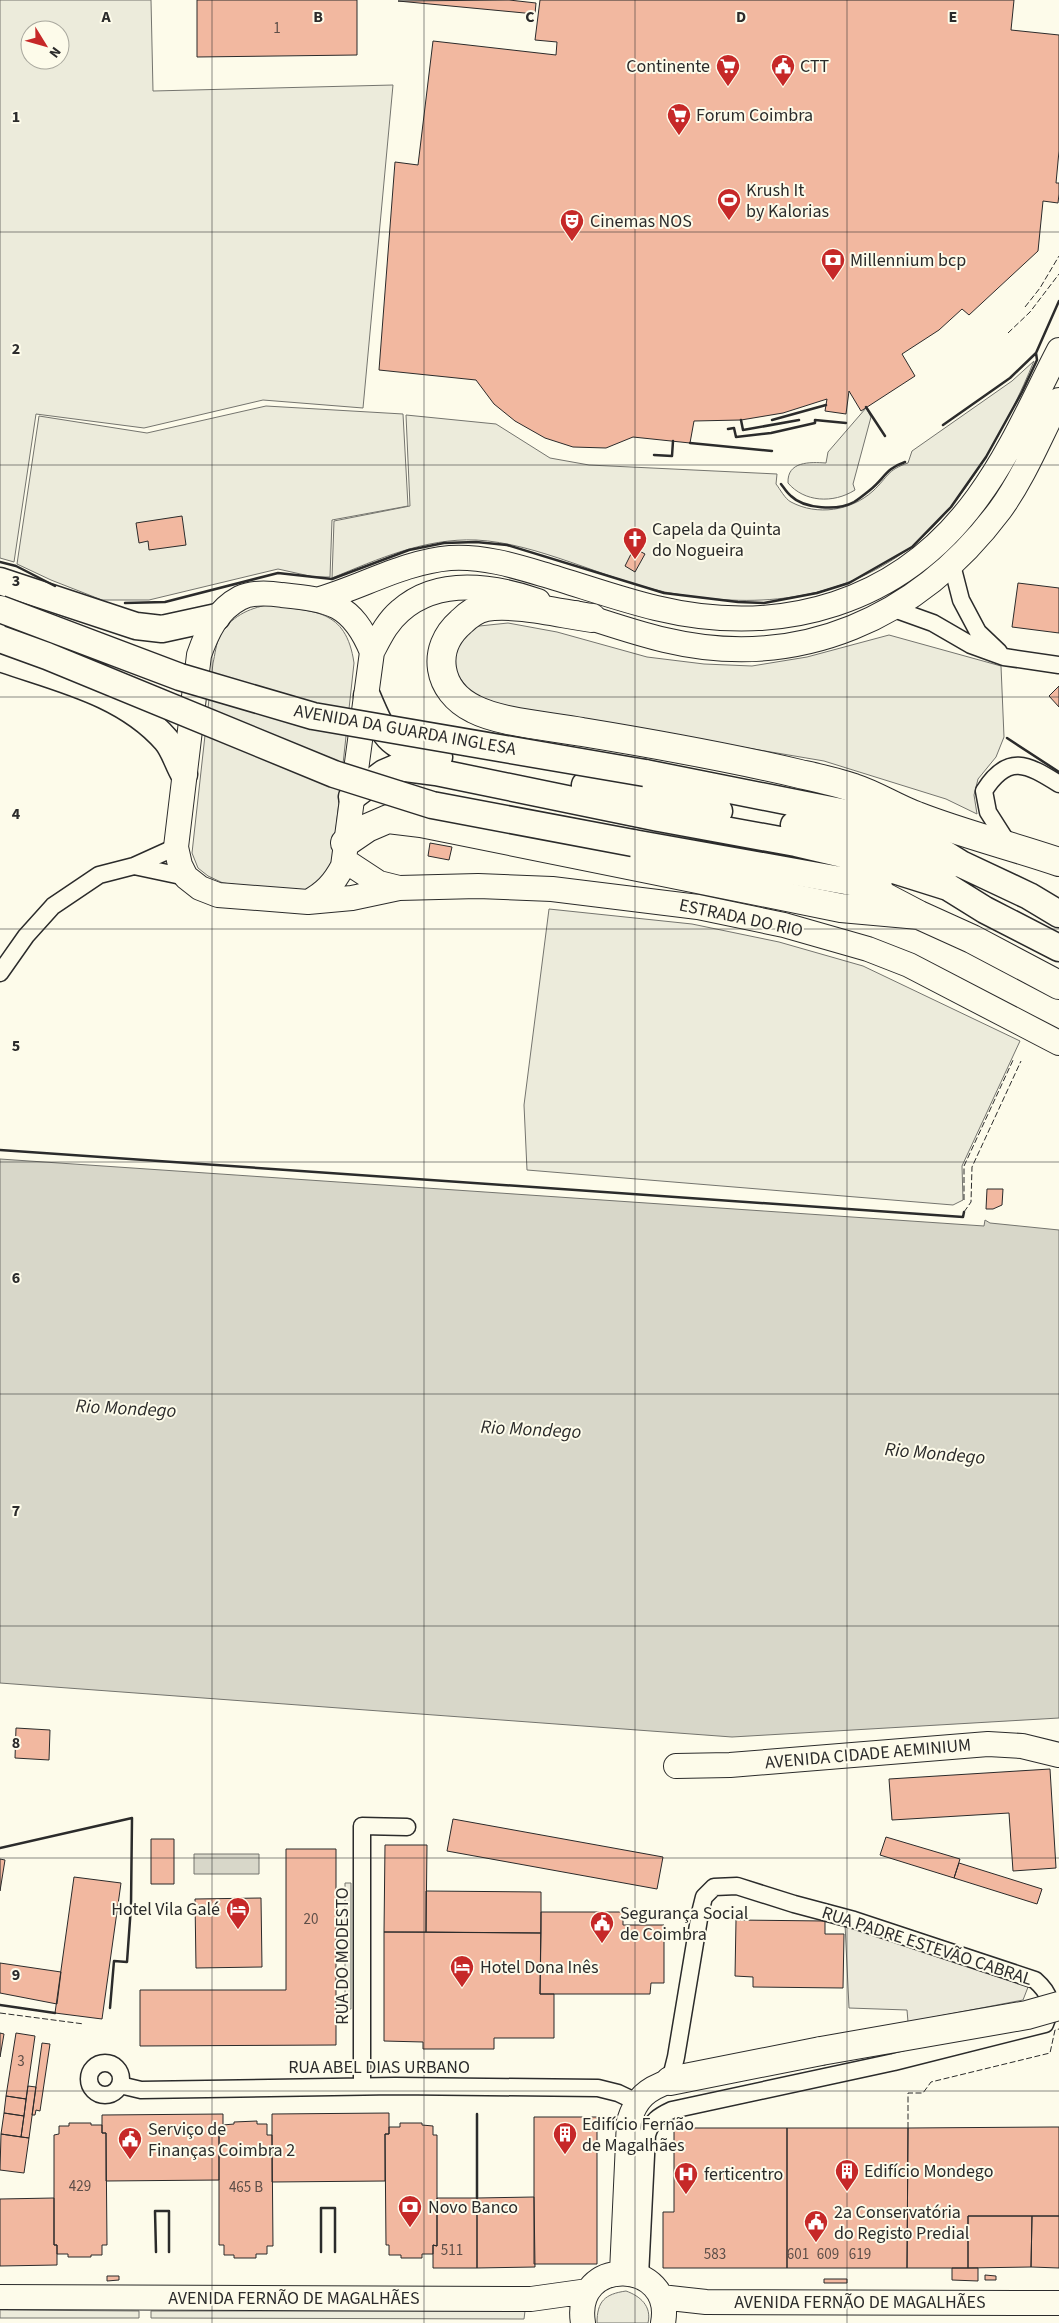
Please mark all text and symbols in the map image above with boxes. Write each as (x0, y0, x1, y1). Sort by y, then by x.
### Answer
text: A (100, 6, 111, 28)
text: B (313, 6, 323, 28)
text: C (525, 6, 535, 28)
text: D (736, 6, 746, 28)
text: E (949, 6, 957, 28)
house number: 1 (273, 18, 281, 39)
north arrow (20, 20, 70, 70)
text: N (44, 42, 65, 62)
supermarket icon: Continente (715, 53, 741, 87)
public building icon: CTT (770, 53, 796, 87)
place label: Continente (626, 54, 710, 79)
place label: CTT (800, 54, 830, 79)
supermarket icon: Forum Coimbra (666, 102, 692, 136)
place label: Forum Coimbra (696, 103, 813, 128)
text: 1 (12, 106, 20, 128)
place label: Krush It by Kalorias (746, 178, 829, 224)
sports icon: Krush It by Kalorias (716, 187, 742, 221)
theatre icon: Cinemas NOS (559, 208, 585, 242)
place label: Cinemas NOS (590, 209, 692, 234)
bank icon: Millennium bcp (820, 247, 846, 281)
place label: Millennium bcp (850, 248, 966, 273)
text: 2 (12, 338, 20, 360)
place label: Capela da Quinta do Nogueira (652, 517, 781, 563)
church icon: Capela da Quinta do Nogueira (622, 526, 648, 560)
text: 3 (12, 570, 20, 592)
street label: AVENIDA DA GUARDA INGLESA (292, 698, 518, 762)
text: 4 (12, 803, 21, 825)
street label: ESTRADA DO RIO (677, 893, 805, 943)
text: 5 (12, 1035, 20, 1057)
text: 6 (12, 1267, 20, 1289)
water label: Rio Mondego (75, 1393, 177, 1425)
water label: Rio Mondego (480, 1414, 582, 1446)
water label: Rio Mondego (884, 1436, 987, 1472)
text: 7 (12, 1500, 20, 1522)
text: 8 (12, 1732, 20, 1754)
street label: AVENIDA CIDADE AEMINIUM (764, 1733, 972, 1775)
street label: RUA DO MODESTO (330, 1887, 355, 2025)
hotel icon: Hotel Vila Galé (225, 1896, 251, 1930)
place label: Hotel Vila Galé (111, 1897, 220, 1922)
street label: RUA PADRE ESTEVÃO CABRAL (819, 1900, 1036, 1992)
place label: Segurança Social de Coimbra (620, 1901, 748, 1947)
house number: 20 (304, 1909, 318, 1930)
public building icon: Segurança Social de Coimbra (589, 1910, 615, 1944)
hotel icon: Hotel Dona Inês (449, 1954, 475, 1988)
place label: Hotel Dona Inês (480, 1955, 599, 1980)
text: 9 (12, 1964, 20, 1986)
house number: 3 (17, 2051, 25, 2072)
street label: RUA ABEL DIAS URBANO (288, 2055, 470, 2080)
place label: Edifício Fernão de Magalhães (582, 2112, 694, 2158)
place label: Serviço de Finanças Coimbra 2 (148, 2117, 295, 2163)
building icon: Edifício Fernão de Magalhães (552, 2121, 578, 2155)
public building icon: Serviço de Finanças Coimbra 2 (117, 2126, 143, 2160)
building icon: Edifício Mondego (834, 2158, 860, 2192)
place label: Edifício Mondego (864, 2159, 993, 2184)
hospital icon: ferticentro (673, 2161, 699, 2195)
place label: ferticentro (704, 2162, 783, 2187)
house number: 429 (69, 2176, 91, 2197)
house number: 465 B (229, 2177, 263, 2198)
bank icon: Novo Banco (397, 2194, 423, 2228)
place label: Novo Banco (428, 2195, 518, 2220)
place label: 2a Conservatória do Registo Predial (834, 2200, 969, 2246)
public building icon: 2a Conservatória do Registo Predial (803, 2209, 829, 2243)
house number: 511 (441, 2240, 463, 2261)
house number: 583 (704, 2244, 726, 2265)
house number: 601 (787, 2244, 809, 2265)
house number: 609 (817, 2244, 839, 2265)
house number: 619 (849, 2244, 871, 2265)
street label: AVENIDA FERNÃO DE MAGALHÃES (168, 2286, 420, 2311)
street label: AVENIDA FERNÃO DE MAGALHÃES (734, 2290, 986, 2315)

